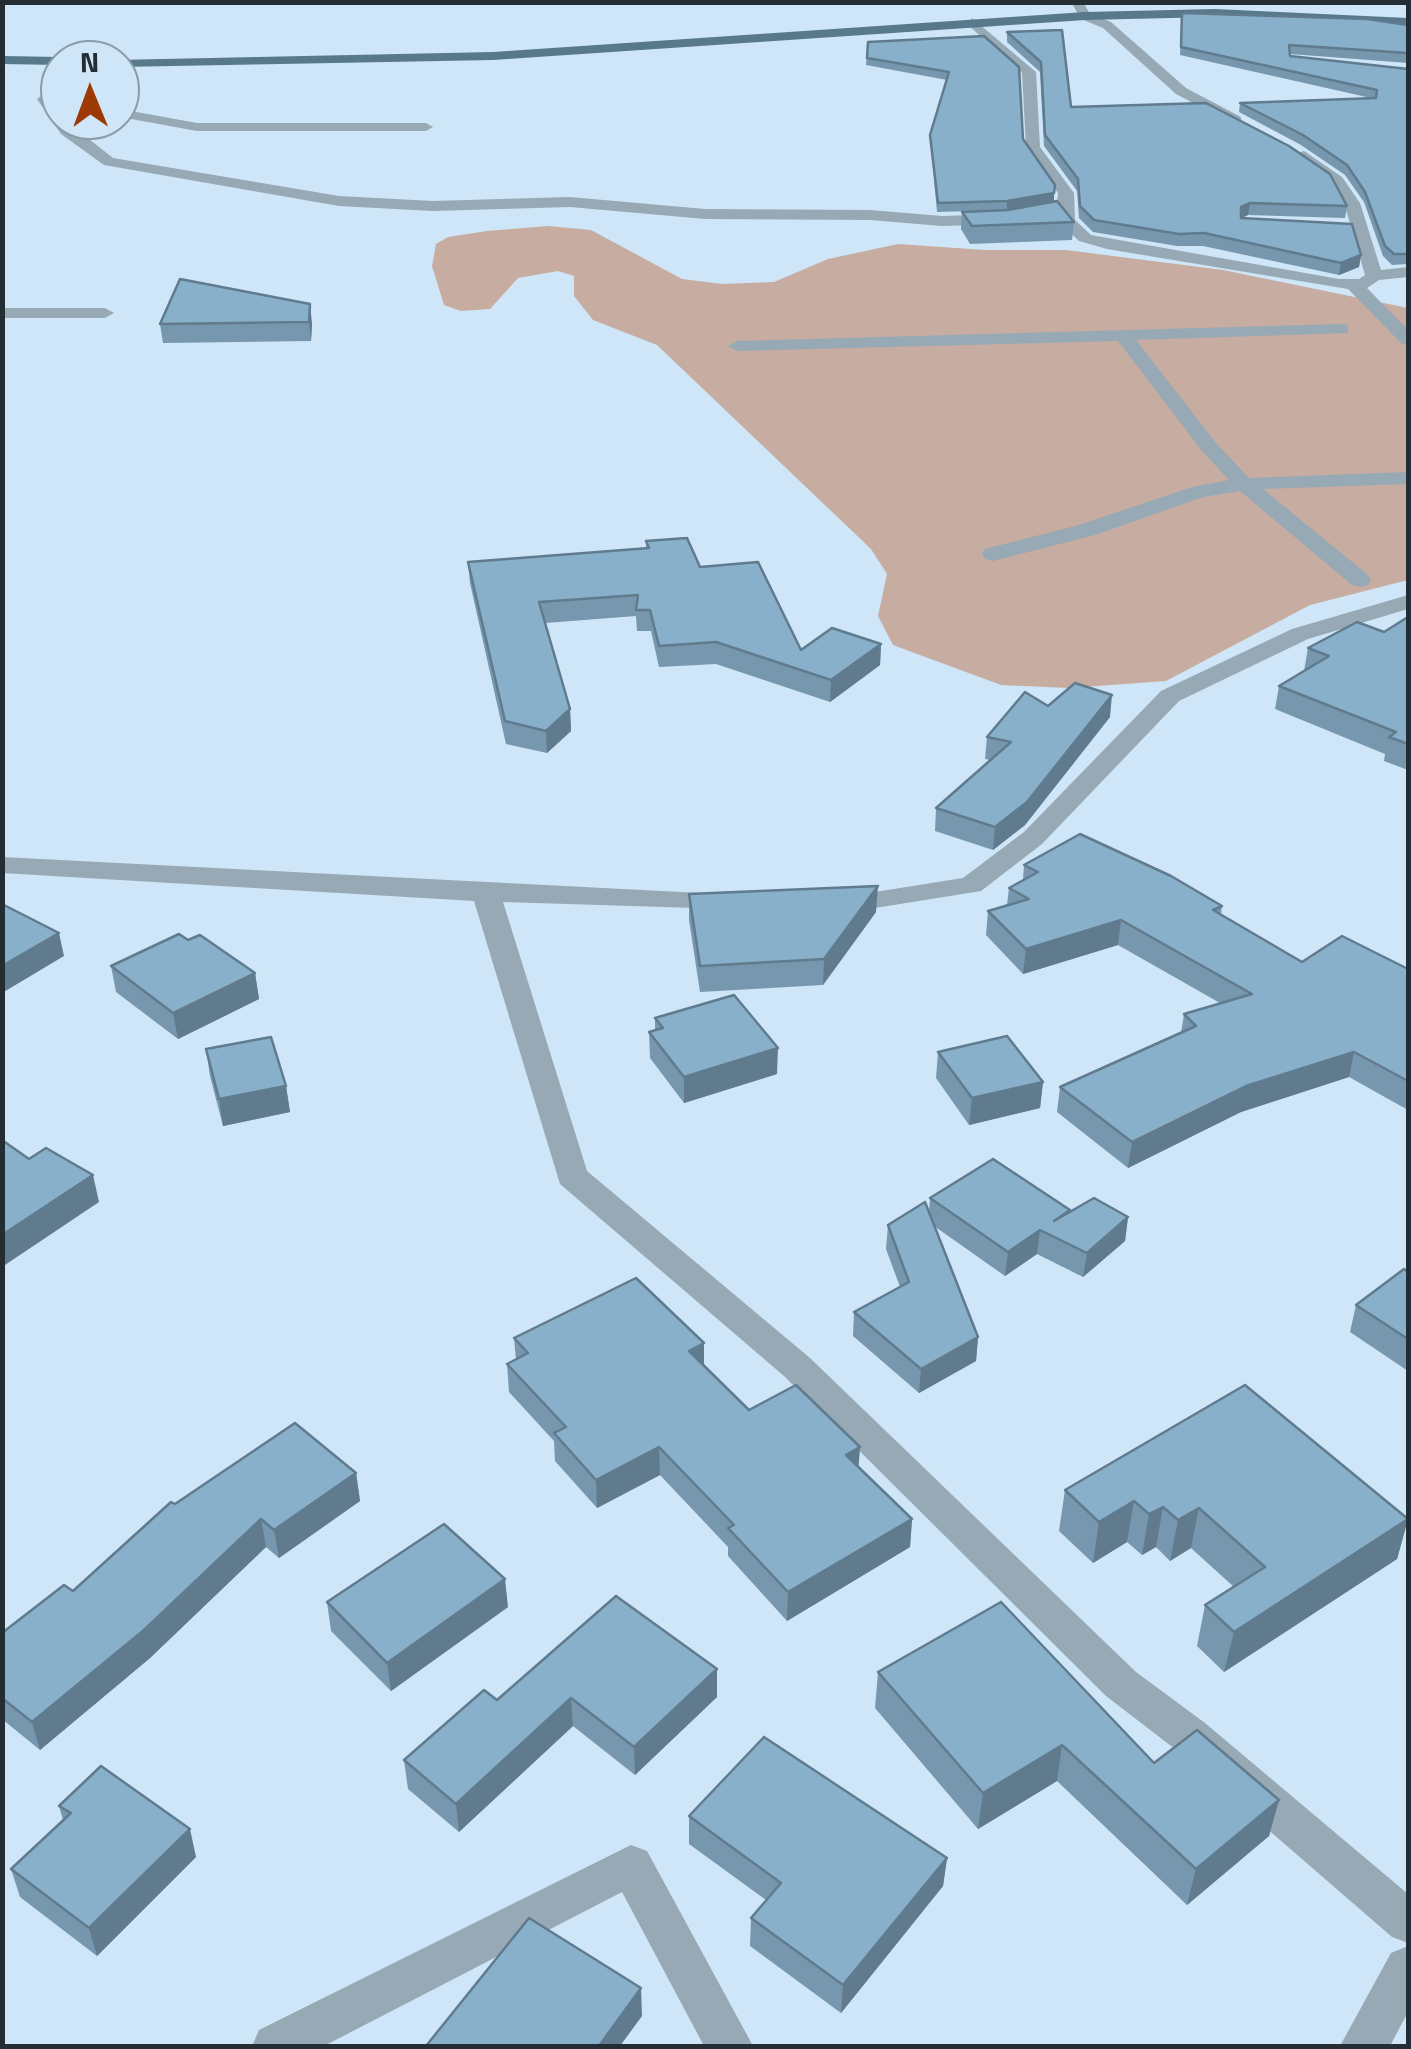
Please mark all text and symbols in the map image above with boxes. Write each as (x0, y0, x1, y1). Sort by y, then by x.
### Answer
north arrow (40, 40, 140, 140)
text: N (79, 40, 100, 83)

